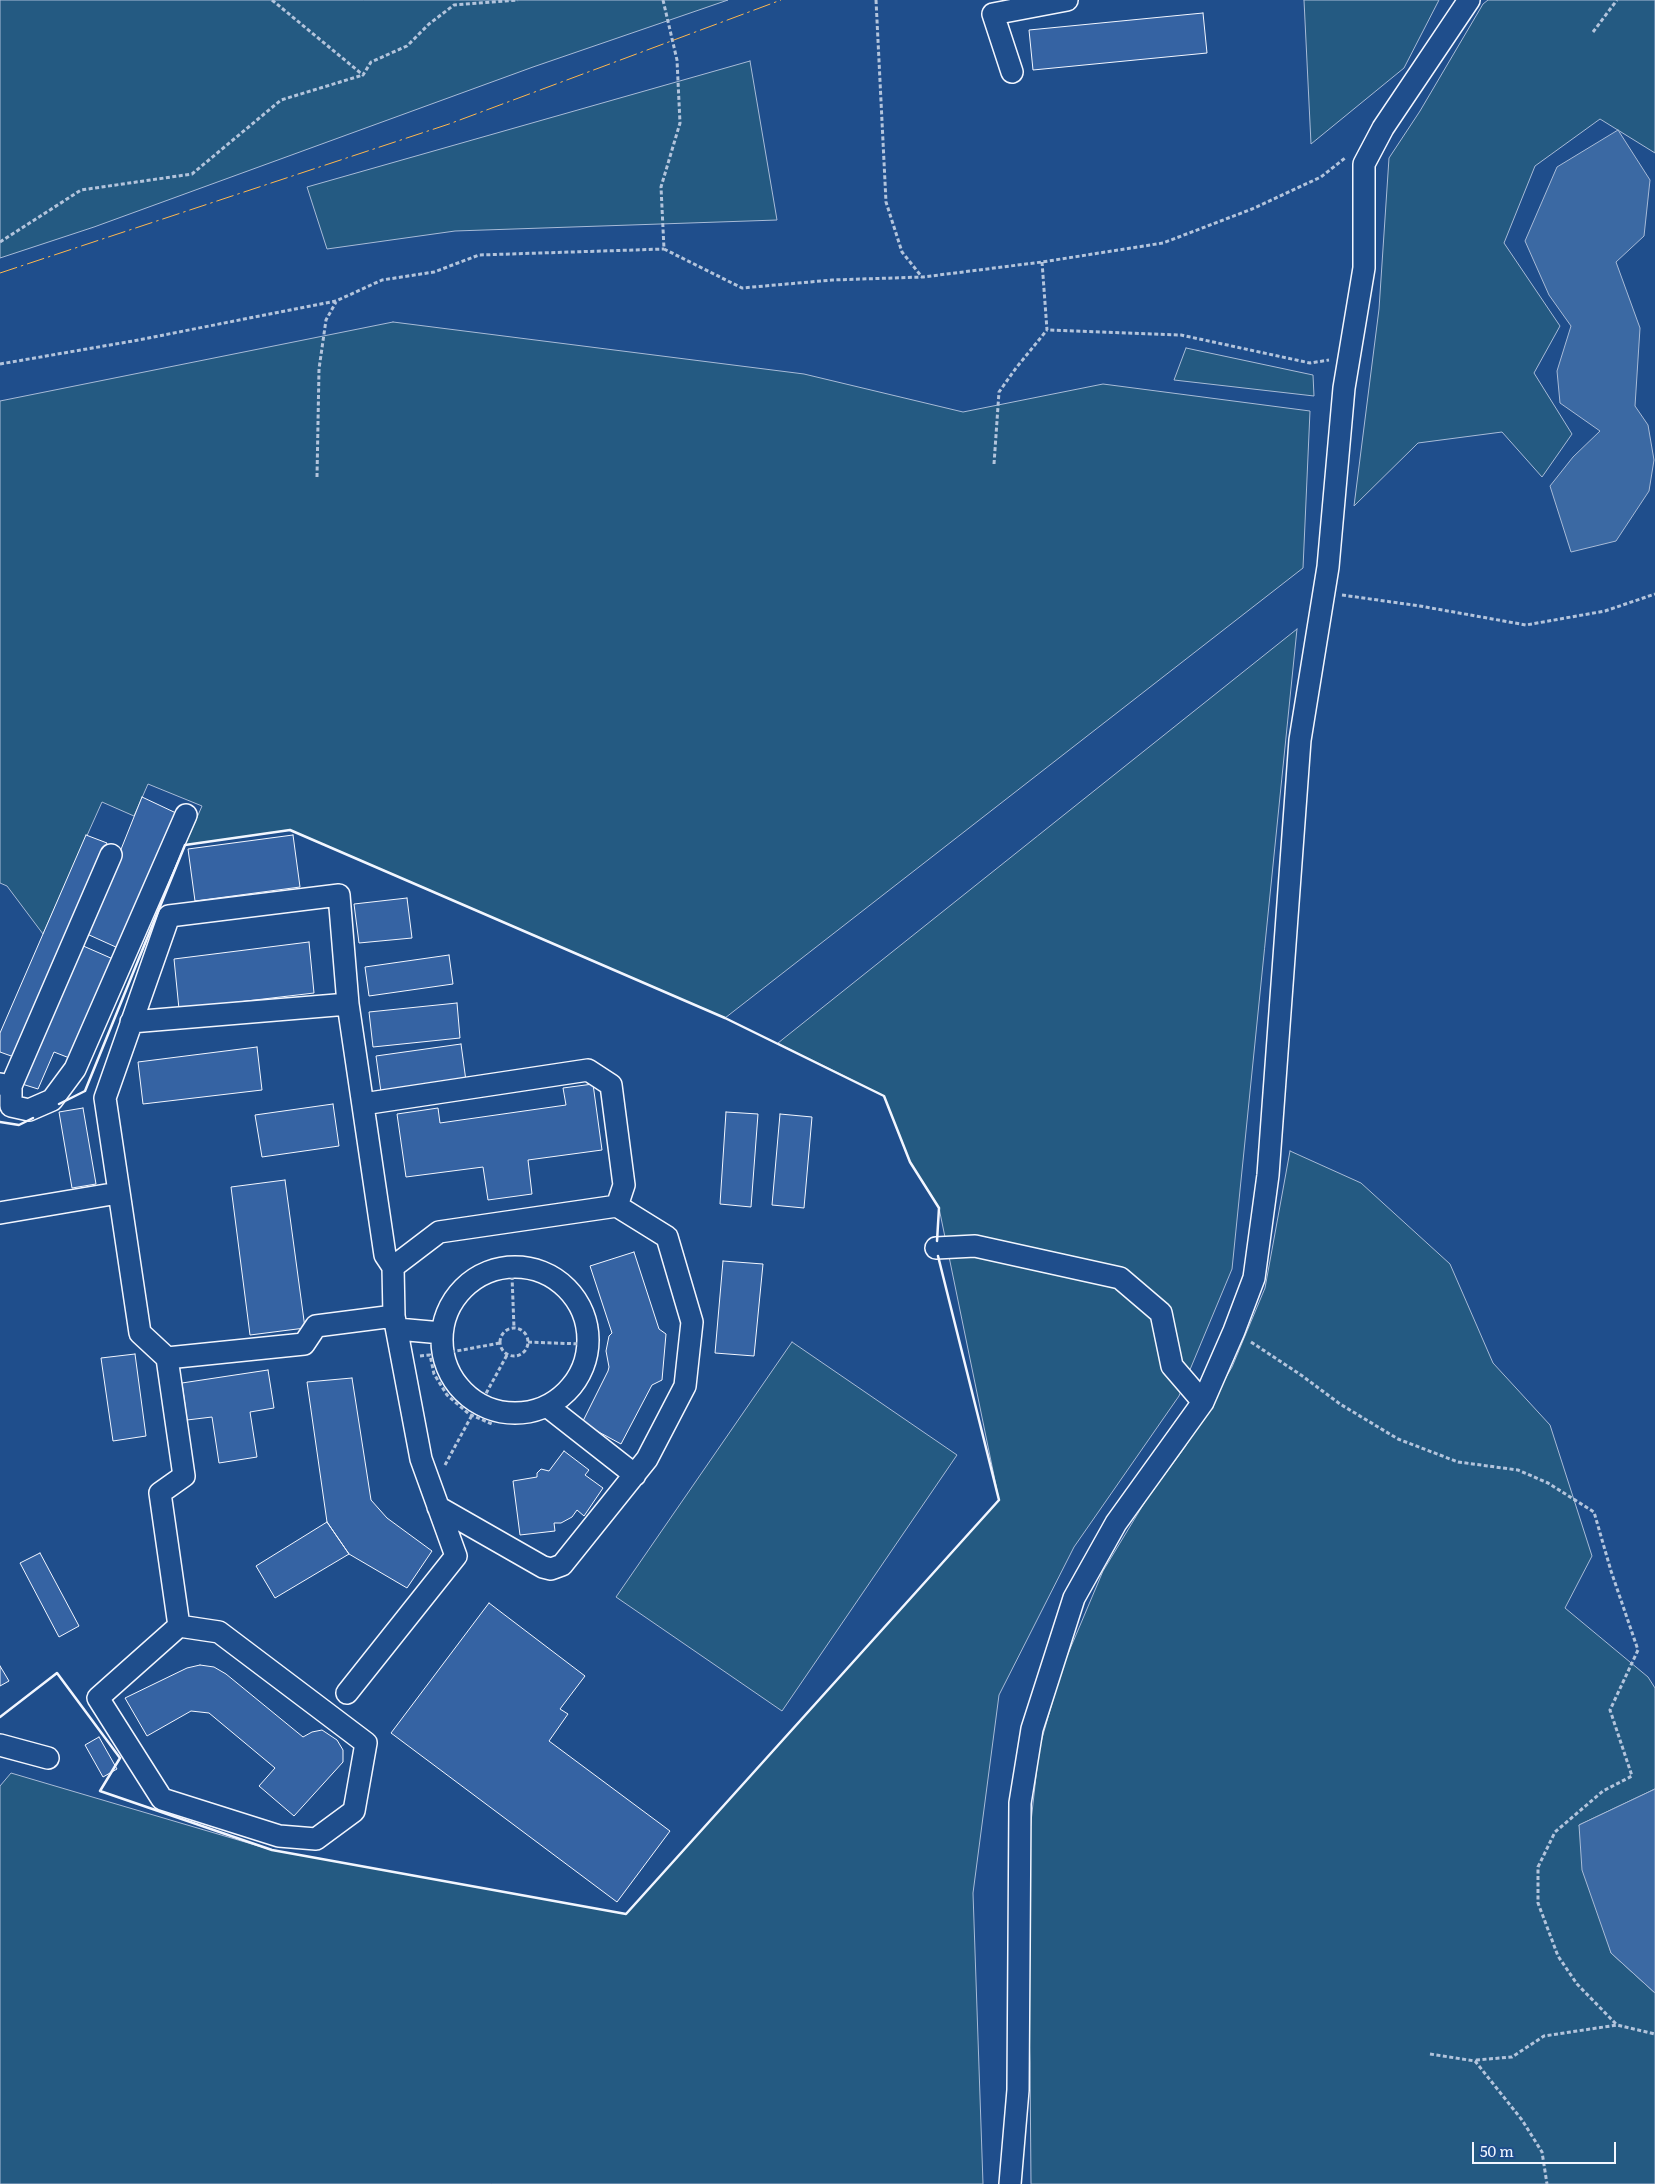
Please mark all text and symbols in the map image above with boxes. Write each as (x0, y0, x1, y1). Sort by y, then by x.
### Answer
scale bar (1475, 2132, 1619, 2164)
text: 50 m (1480, 2139, 1514, 2162)

